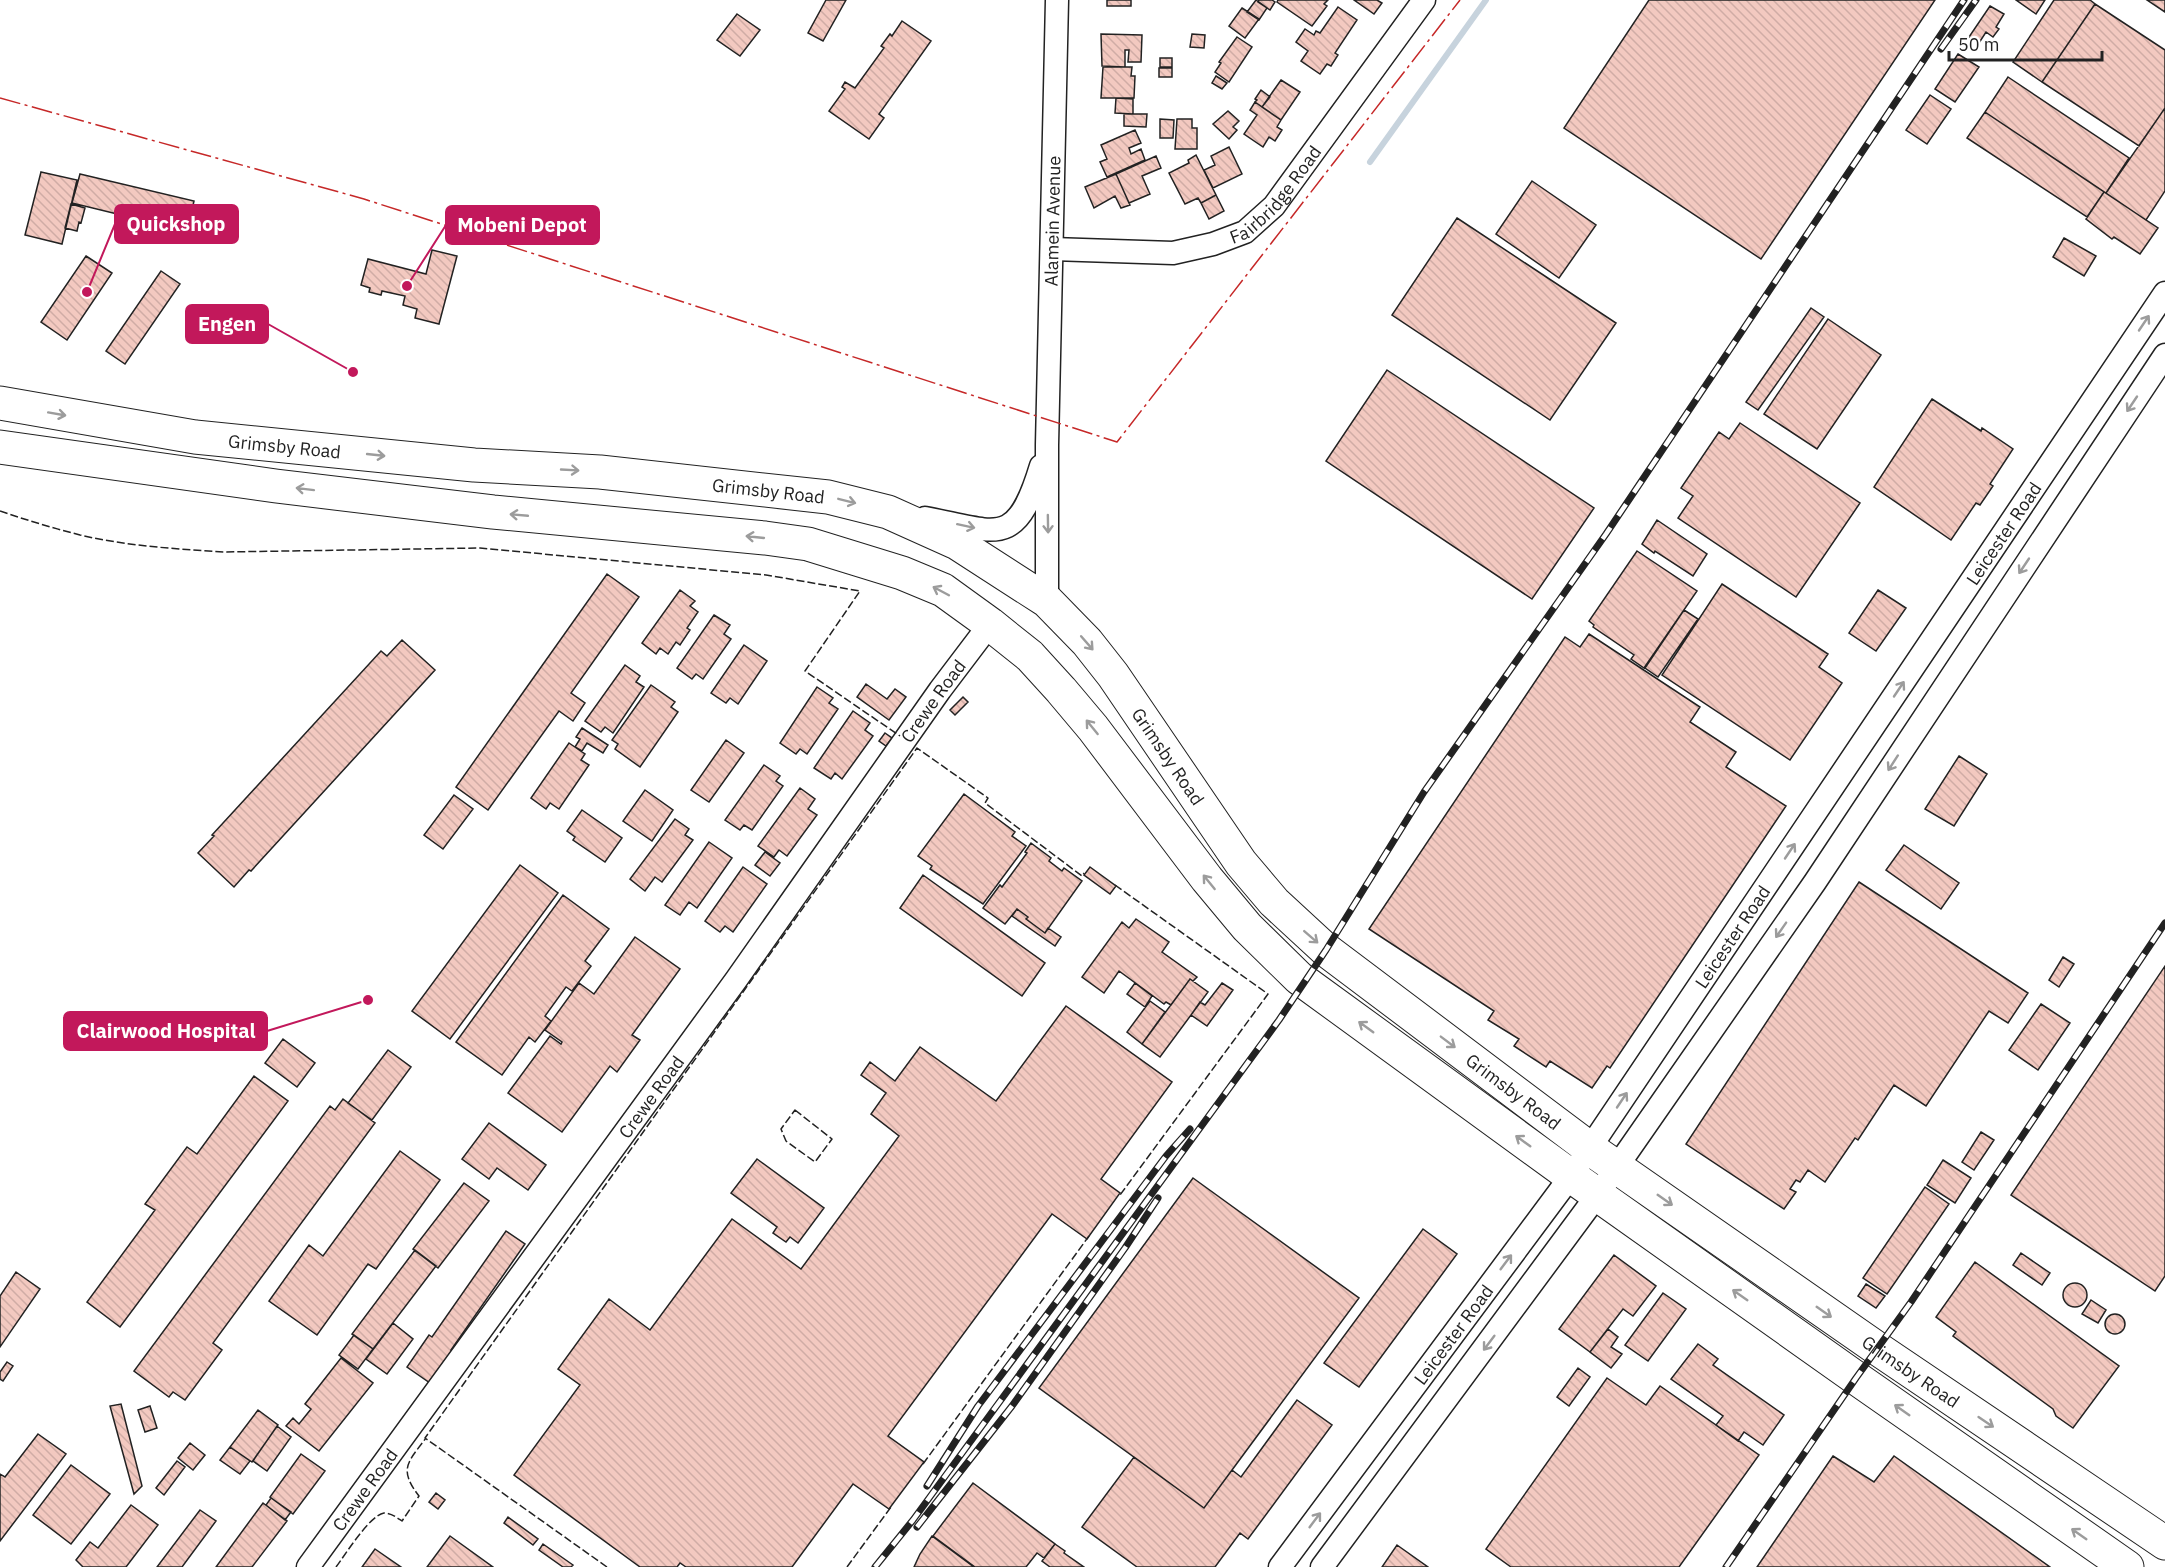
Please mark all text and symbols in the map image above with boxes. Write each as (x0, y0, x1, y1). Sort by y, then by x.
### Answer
scale bar (1949, 24, 2102, 62)
text: 50 m (1958, 33, 2000, 56)
street label: Fairbridge Road (1226, 141, 1326, 248)
street label: Alamein Avenue (1039, 155, 1065, 287)
callout: Quickshop (115, 205, 238, 243)
callout: Mobeni Depot (446, 206, 599, 244)
text: Quickshop (126, 210, 226, 237)
text: Mobeni Depot (457, 211, 587, 238)
callout: Engen (186, 305, 268, 343)
text: Engen (198, 310, 256, 337)
one-way arrow (2139, 315, 2151, 332)
one-way arrow (2126, 395, 2139, 412)
one-way arrow (47, 409, 67, 420)
street label: Grimsby Road (227, 429, 342, 463)
one-way arrow (365, 449, 385, 460)
one-way arrow (559, 465, 579, 476)
street label: Grimsby Road (711, 473, 826, 508)
street label: Leicester Road (1961, 477, 2046, 589)
one-way arrow (295, 484, 315, 495)
one-way arrow (837, 496, 856, 508)
one-way arrow (510, 509, 530, 520)
one-way arrow (1042, 514, 1054, 534)
one-way arrow (956, 521, 975, 532)
one-way arrow (746, 531, 765, 542)
one-way arrow (2018, 557, 2030, 574)
one-way arrow (933, 585, 950, 597)
one-way arrow (1080, 635, 1094, 650)
street label: Crewe Road (895, 655, 971, 747)
one-way arrow (1893, 681, 1905, 698)
street label: Grimsby Road (1127, 703, 1210, 809)
one-way arrow (1085, 719, 1098, 735)
one-way arrow (1887, 755, 1900, 772)
one-way arrow (1784, 844, 1796, 860)
one-way arrow (1203, 874, 1216, 890)
street label: Leicester Road (1689, 881, 1775, 992)
one-way arrow (1775, 921, 1787, 938)
one-way arrow (1303, 930, 1318, 944)
callout: Clairwood Hospital (64, 1012, 267, 1050)
text: Clairwood Hospital (76, 1017, 256, 1044)
one-way arrow (1358, 1021, 1374, 1033)
one-way arrow (1439, 1036, 1455, 1048)
street label: Grimsby Road (1462, 1048, 1566, 1135)
street label: Crewe Road (613, 1051, 689, 1143)
one-way arrow (1616, 1092, 1628, 1108)
one-way arrow (1516, 1135, 1532, 1148)
one-way arrow (1656, 1194, 1672, 1206)
one-way arrow (1500, 1255, 1512, 1271)
street label: Leicester Road (1408, 1280, 1498, 1389)
one-way arrow (1733, 1289, 1749, 1301)
one-way arrow (1816, 1306, 1832, 1318)
street label: Grimsby Road (1858, 1330, 1964, 1412)
one-way arrow (1482, 1334, 1495, 1350)
one-way arrow (1894, 1404, 1910, 1416)
one-way arrow (1977, 1416, 1993, 1428)
street label: Crewe Road (327, 1444, 402, 1535)
one-way arrow (1308, 1512, 1321, 1528)
one-way arrow (2071, 1528, 2088, 1540)

